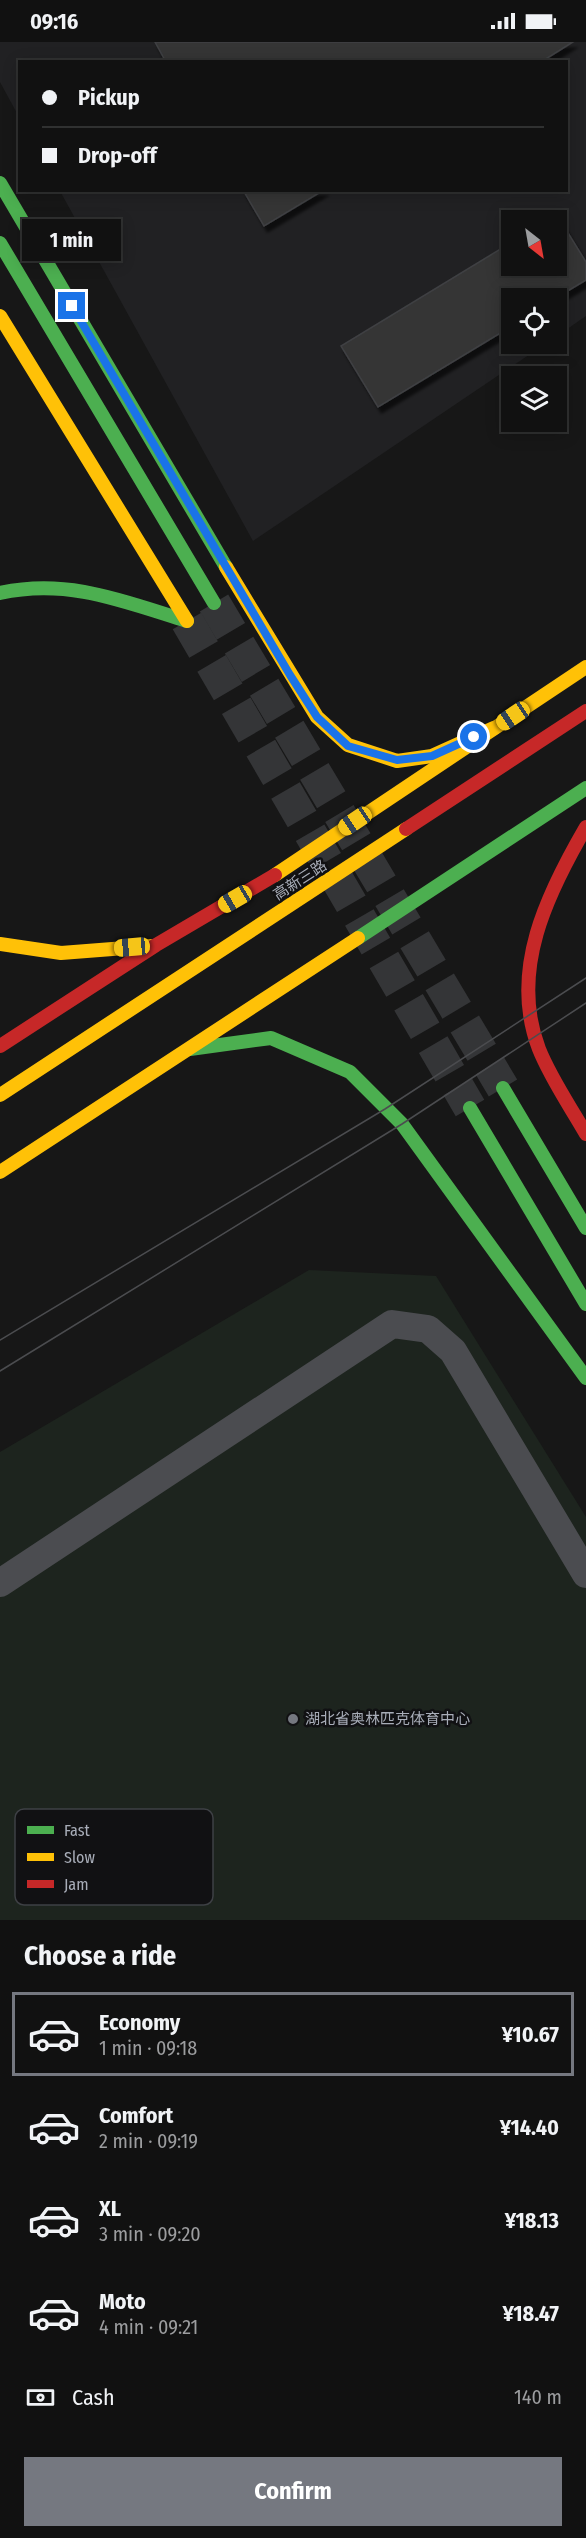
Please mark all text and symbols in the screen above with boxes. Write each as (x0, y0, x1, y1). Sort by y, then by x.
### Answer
text: 09:16 (30, 8, 78, 35)
text: Pickup (78, 84, 140, 111)
text: Drop-off (78, 142, 157, 169)
north arrow (501, 210, 567, 276)
map controls (501, 210, 567, 432)
callout: 1 min (22, 219, 122, 261)
text: 1 min (50, 228, 93, 252)
button: locate (501, 288, 567, 354)
route end (58, 292, 85, 319)
button: layers (501, 366, 567, 432)
car (493, 698, 533, 734)
route start (460, 723, 487, 750)
car (335, 803, 375, 839)
street label: 高新三路 (270, 856, 330, 904)
car (215, 882, 255, 916)
car (113, 936, 151, 958)
place label: 湖北省奥林匹克体育中心 (305, 1710, 470, 1728)
marker: 湖北省奥林匹克体育中心 (286, 1712, 300, 1726)
legend (15, 1809, 213, 1905)
text: Fast (64, 1821, 91, 1840)
text: Slow (64, 1848, 95, 1867)
text: Jam (64, 1875, 89, 1894)
text: Choose a ride (24, 1940, 176, 1972)
icon: car (27, 2007, 81, 2061)
text: Economy (99, 2009, 180, 2036)
text: ¥10.67 (502, 2021, 559, 2048)
text: 1 min · 09:18 (99, 2036, 197, 2060)
icon: car (27, 2100, 81, 2154)
text: Comfort (99, 2102, 173, 2129)
text: ¥14.40 (500, 2114, 559, 2141)
text: 2 min · 09:19 (99, 2129, 198, 2153)
icon: car (27, 2193, 81, 2247)
text: XL (99, 2195, 121, 2222)
text: ¥18.13 (505, 2207, 559, 2234)
text: 3 min · 09:20 (99, 2222, 201, 2246)
icon: car (27, 2286, 81, 2340)
text: Moto (99, 2288, 146, 2315)
text: ¥18.47 (503, 2300, 559, 2327)
text: 4 min · 09:21 (99, 2315, 198, 2339)
icon: cash (24, 2381, 57, 2414)
text: Cash (72, 2384, 115, 2411)
text: 140 m (514, 2385, 562, 2409)
button: Confirm (24, 2457, 562, 2526)

